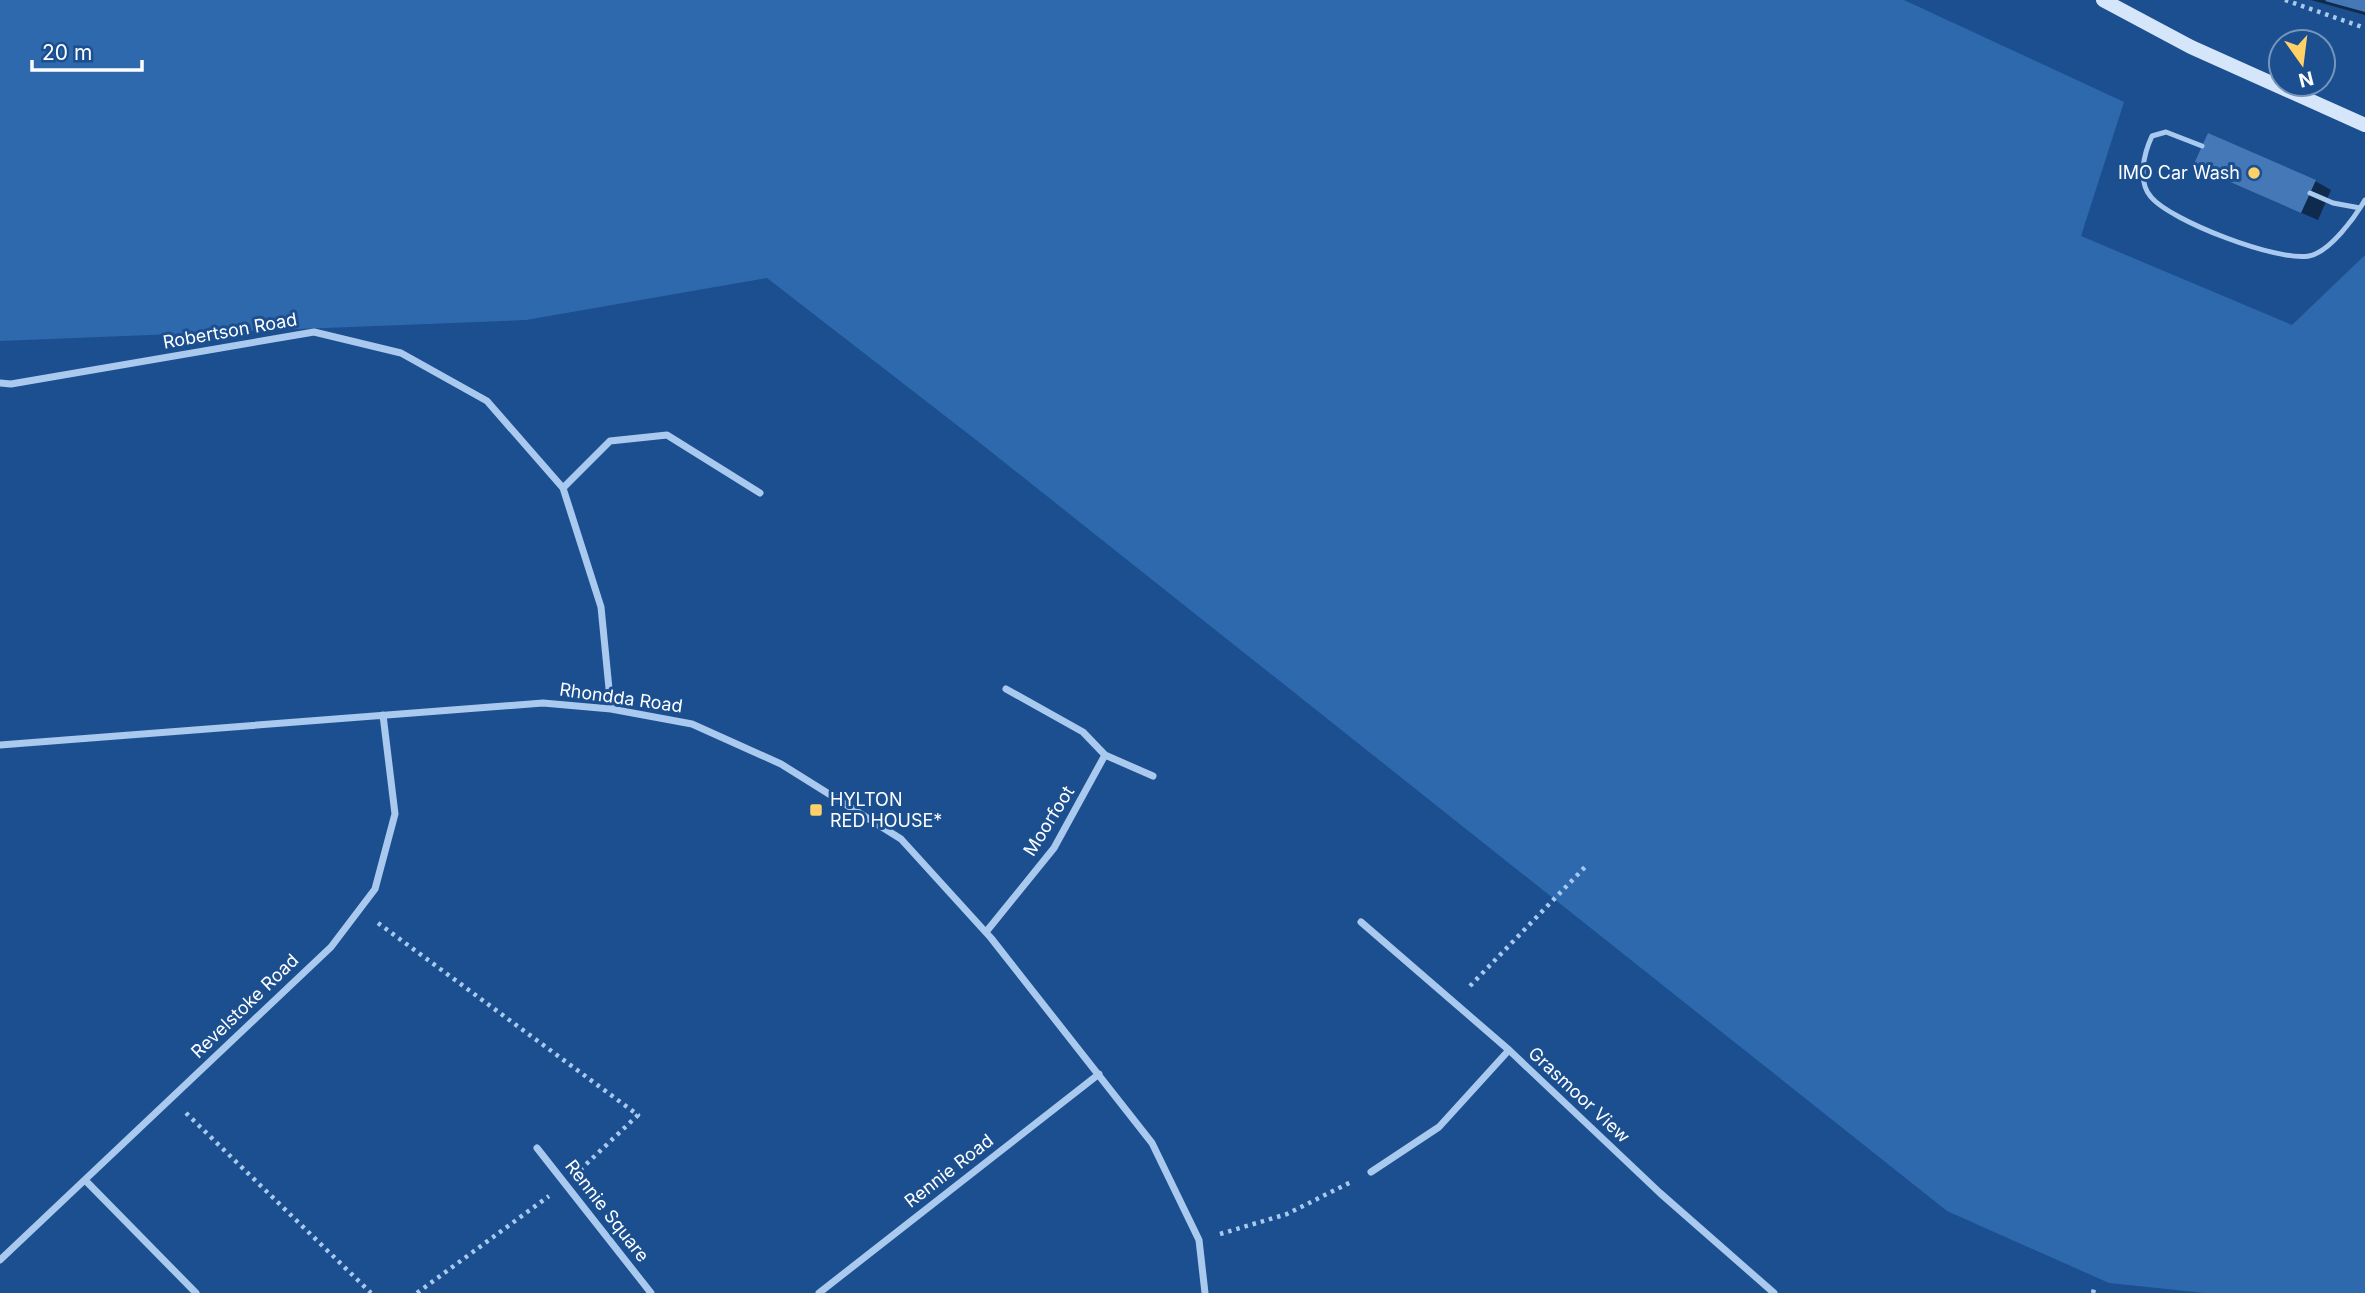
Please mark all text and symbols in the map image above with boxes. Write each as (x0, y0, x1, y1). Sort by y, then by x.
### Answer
scale bar (32, 28, 142, 72)
north arrow (2267, 28, 2337, 98)
text: 20 m (42, 40, 92, 65)
text: N (2296, 66, 2316, 92)
place label: IMO Car Wash (2118, 162, 2240, 183)
marker: IMO Car Wash (2246, 165, 2262, 181)
street label: Robertson Road (161, 308, 299, 353)
street label: Rhondda Road (558, 678, 684, 717)
street label: Moorfoot (1019, 782, 1078, 860)
place label: HYLTON RED HOUSE* (830, 789, 942, 831)
marker: HYLTON RED HOUSE* (808, 802, 824, 818)
street label: Revelstoke Road (187, 949, 302, 1062)
street label: Grasmoor View (1524, 1042, 1634, 1147)
street label: Rennie Road (900, 1130, 997, 1212)
street label: Rennie Square (561, 1156, 654, 1266)

